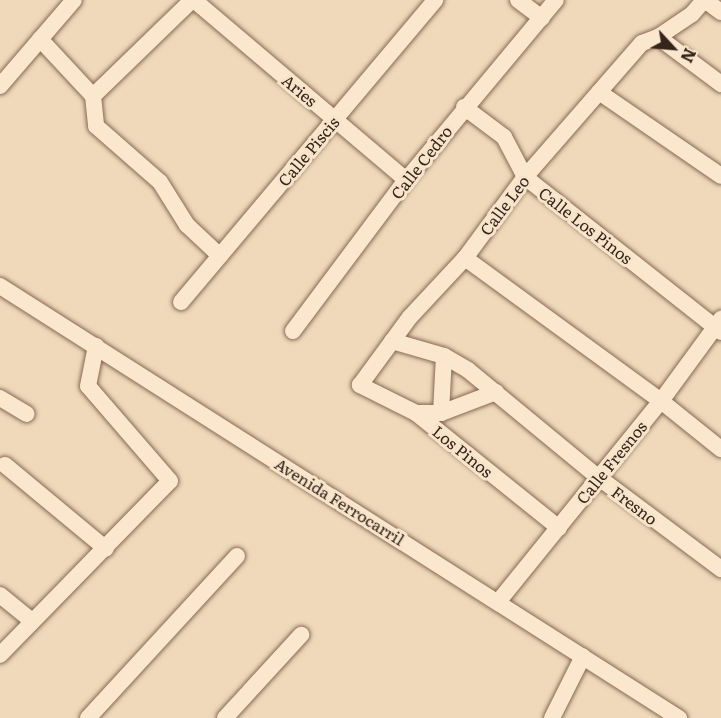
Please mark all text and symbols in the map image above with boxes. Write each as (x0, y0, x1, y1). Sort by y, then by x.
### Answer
north arrow (643, 18, 703, 78)
text: N (675, 45, 703, 67)
street label: Aries (279, 70, 321, 110)
street label: Calle Piscis (274, 112, 342, 190)
street label: Calle Cedro (386, 122, 456, 202)
street label: Calle Leo (475, 171, 533, 239)
street label: Calle Los Pinos (535, 183, 637, 267)
street label: Calle Fresnos (572, 417, 650, 507)
street label: Los Pinos (429, 421, 497, 481)
street label: Avenida Ferrocarril (272, 453, 408, 549)
street label: Fresno (608, 482, 662, 528)

